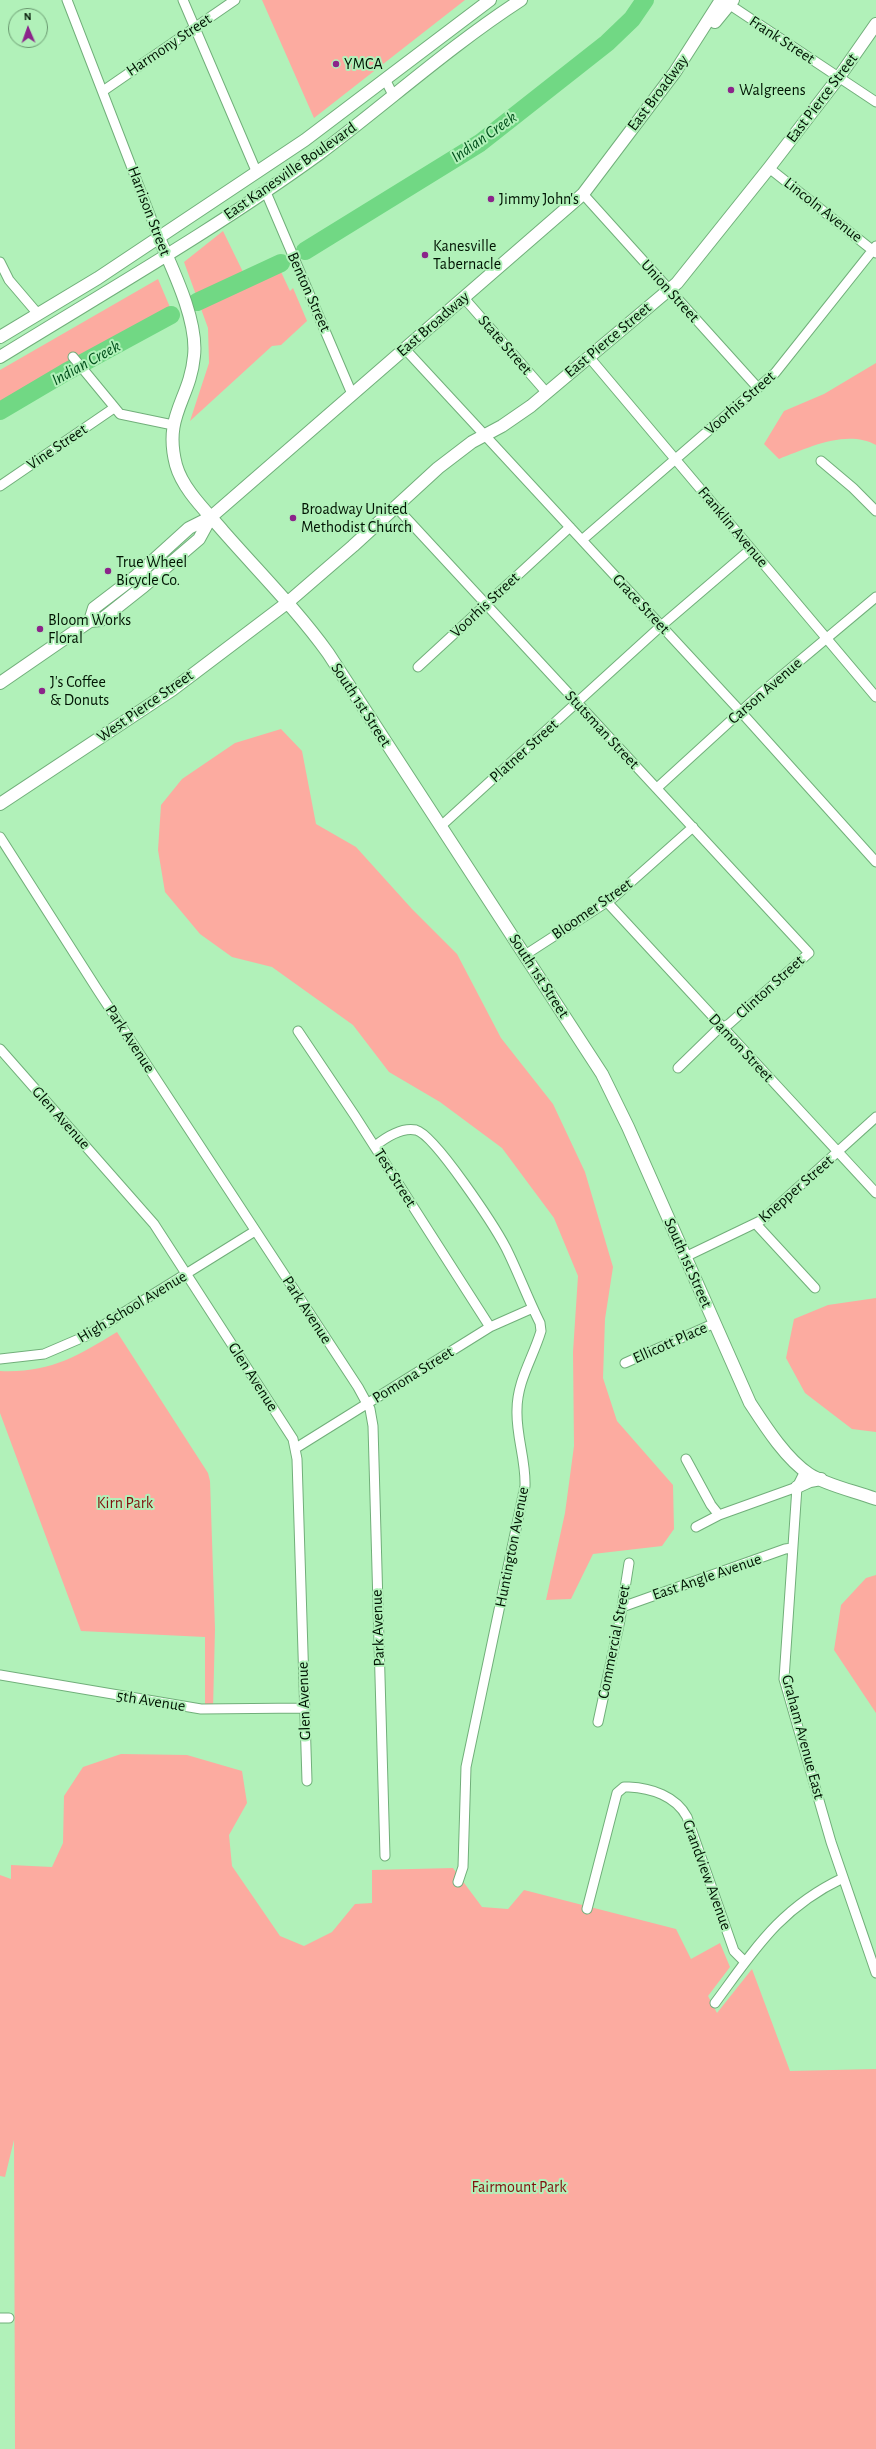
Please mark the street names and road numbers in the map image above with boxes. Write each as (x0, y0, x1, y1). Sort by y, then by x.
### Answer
street label: Harmony Street (123, 9, 215, 81)
street label: Frank Street (746, 12, 818, 68)
street label: East Pierce Street (782, 49, 862, 147)
street label: East Broadway (623, 51, 693, 135)
street label: East Kanesville Boulevard (220, 118, 360, 224)
street label: Harrison Street (123, 164, 175, 258)
street label: Lincoln Avenue (780, 173, 866, 247)
street label: Benton Street (283, 249, 335, 335)
street label: Union Street (637, 256, 703, 326)
street label: East Broadway (393, 287, 473, 361)
street label: East Pierce Street (561, 298, 655, 382)
street label: State Street (474, 311, 536, 379)
street label: Voorhis Street (701, 367, 779, 439)
street label: Vine Street (23, 420, 91, 474)
street label: Franklin Avenue (694, 483, 772, 571)
street label: Voorhis Street (446, 568, 524, 642)
street label: Grace Street (608, 570, 674, 638)
street label: Carson Avenue (724, 654, 806, 728)
street label: South 1st Street (327, 659, 395, 751)
street label: West Pierce Street (93, 666, 197, 746)
street label: Stutsman Street (561, 687, 643, 773)
street label: Platner Street (486, 715, 562, 787)
street label: Bloomer Street (548, 874, 636, 944)
street label: South 1st Street (505, 930, 573, 1022)
street label: Clinton Street (732, 951, 808, 1023)
street label: Park Avenue (101, 1002, 159, 1076)
street label: Damon Street (704, 1010, 778, 1086)
street label: Glen Avenue (28, 1082, 94, 1154)
street label: Test Street (370, 1145, 420, 1211)
street label: Knepper Street (754, 1151, 838, 1227)
street label: South 1st Street (660, 1215, 716, 1311)
street label: High School Avenue (74, 1267, 190, 1347)
street label: Park Avenue (278, 1273, 336, 1347)
street label: Ellicott Place (630, 1318, 710, 1368)
street label: Glen Avenue (224, 1339, 282, 1415)
street label: Pomona Street (369, 1343, 457, 1407)
street label: Huntington Avenue (491, 1485, 533, 1609)
street label: East Angle Avenue (650, 1549, 764, 1605)
street label: Commercial Street (594, 1584, 634, 1700)
street label: Park Avenue (367, 1589, 389, 1667)
street label: Glen Avenue (293, 1662, 315, 1740)
street label: Graham Avenue East (777, 1673, 829, 1801)
street label: 5th Avenue (115, 1686, 187, 1716)
street label: Grandview Avenue (678, 1817, 736, 1933)

